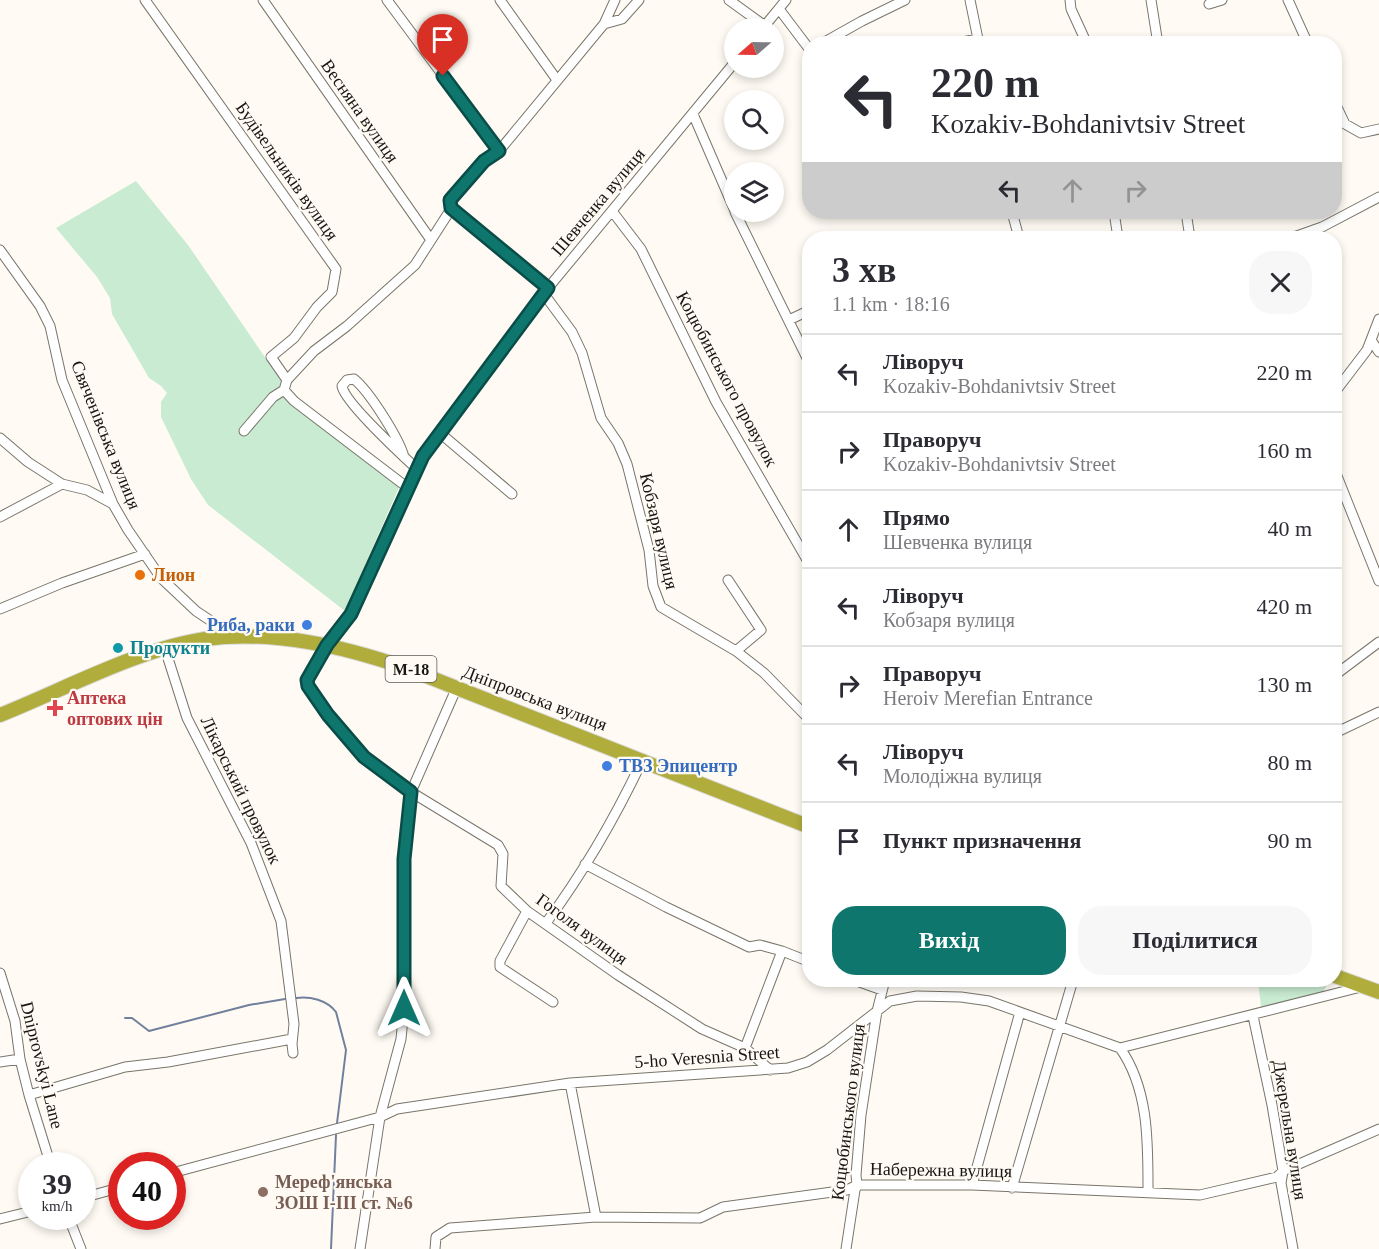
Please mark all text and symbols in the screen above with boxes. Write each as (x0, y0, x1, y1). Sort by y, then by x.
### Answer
pin (417, 14, 468, 76)
north arrow (724, 18, 784, 78)
map controls (724, 18, 784, 222)
icon: arrive (426, 23, 459, 56)
street label: Весняна вулиця (317, 56, 403, 166)
icon: left (832, 60, 910, 138)
text: 220 m (931, 60, 1040, 106)
button: search (724, 90, 784, 150)
street label: Будівельників вулиця (232, 98, 342, 244)
text: Kozakiv-Bohdanivtsiv Street (931, 109, 1245, 139)
street label: Шевченка вулиця (547, 144, 649, 260)
button: layers (724, 162, 784, 222)
icon: left (993, 174, 1026, 207)
icon: ahead (1056, 174, 1089, 207)
icon: right (1119, 174, 1152, 207)
text: 3 хв (832, 250, 896, 290)
button: close (1249, 251, 1312, 314)
street label: Коцюбинського провулок (672, 288, 782, 470)
text: 1.1 km · 18:16 (832, 293, 950, 315)
text: Ліворуч (883, 349, 964, 374)
icon: left (832, 357, 865, 390)
street label: Свяченівська вулиця (67, 358, 145, 512)
text: 220 m (1256, 360, 1312, 385)
text: Kozakiv-Bohdanivtsiv Street (883, 375, 1116, 397)
text: Праворуч (883, 427, 981, 452)
icon: right (832, 435, 865, 468)
text: 160 m (1256, 438, 1312, 463)
text: Kozakiv-Bohdanivtsiv Street (883, 453, 1116, 475)
street label: Кобзаря вулиця (636, 471, 682, 591)
text: Прямо (883, 505, 950, 530)
icon: ahead (832, 513, 865, 546)
text: 40 m (1267, 516, 1312, 541)
text: Шевченка вулиця (883, 531, 1032, 553)
place label: Лион (152, 565, 195, 585)
marker: Лион (133, 568, 147, 582)
text: Ліворуч (883, 583, 964, 608)
icon: left (832, 591, 865, 624)
text: 420 m (1256, 594, 1312, 619)
text: Кобзаря вулиця (883, 609, 1015, 631)
place label: Риба, раки (207, 615, 295, 635)
marker: Риба, раки (300, 618, 314, 632)
place label: Продукти (130, 638, 210, 658)
marker: Продукти (111, 641, 125, 655)
road number: М-18 (386, 656, 436, 682)
street label: Дніпровська вулиця (460, 661, 610, 735)
text: Праворуч (883, 661, 981, 686)
icon: right (832, 669, 865, 702)
text: 130 m (1256, 672, 1312, 697)
text: Heroiv Merefian Entrance (883, 687, 1093, 709)
place label: Аптека оптових цін (67, 688, 163, 729)
marker: Аптека оптових цін (48, 701, 62, 715)
street label: Лікарський провулок (197, 713, 286, 867)
text: Ліворуч (883, 739, 964, 764)
icon: left (832, 747, 865, 780)
text: 80 m (1267, 750, 1312, 775)
place label: ТВЗ Эпицентр (619, 756, 738, 776)
marker: ТВЗ Эпицентр (600, 759, 614, 773)
text: Молодіжна вулиця (883, 765, 1042, 787)
icon: arrive (832, 825, 865, 858)
text: Пункт призначення (883, 828, 1081, 853)
text: 90 m (1267, 828, 1312, 853)
street label: Гоголя вулиця (532, 889, 632, 969)
button: Вихід (832, 906, 1066, 975)
button: Поділитися (1078, 906, 1312, 975)
position arrow (372, 976, 436, 1040)
street label: Dniprovskyi Lane (17, 999, 67, 1131)
street label: Коцюбинського вулиця (827, 1023, 869, 1201)
street label: 5-ho Veresnia Street (634, 1042, 780, 1072)
street label: Джерельна вулиця (1269, 1059, 1311, 1201)
speed limit sign: 40 (108, 1152, 186, 1230)
street label: Набережна вулиця (870, 1159, 1012, 1181)
text: 39 (42, 1167, 72, 1200)
place label: Мереф'янська ЗОШ І-ІІІ ст. №6 (275, 1172, 413, 1213)
marker: Мереф'янська ЗОШ І-ІІІ ст. №6 (256, 1185, 270, 1199)
text: km/h (42, 1198, 72, 1214)

